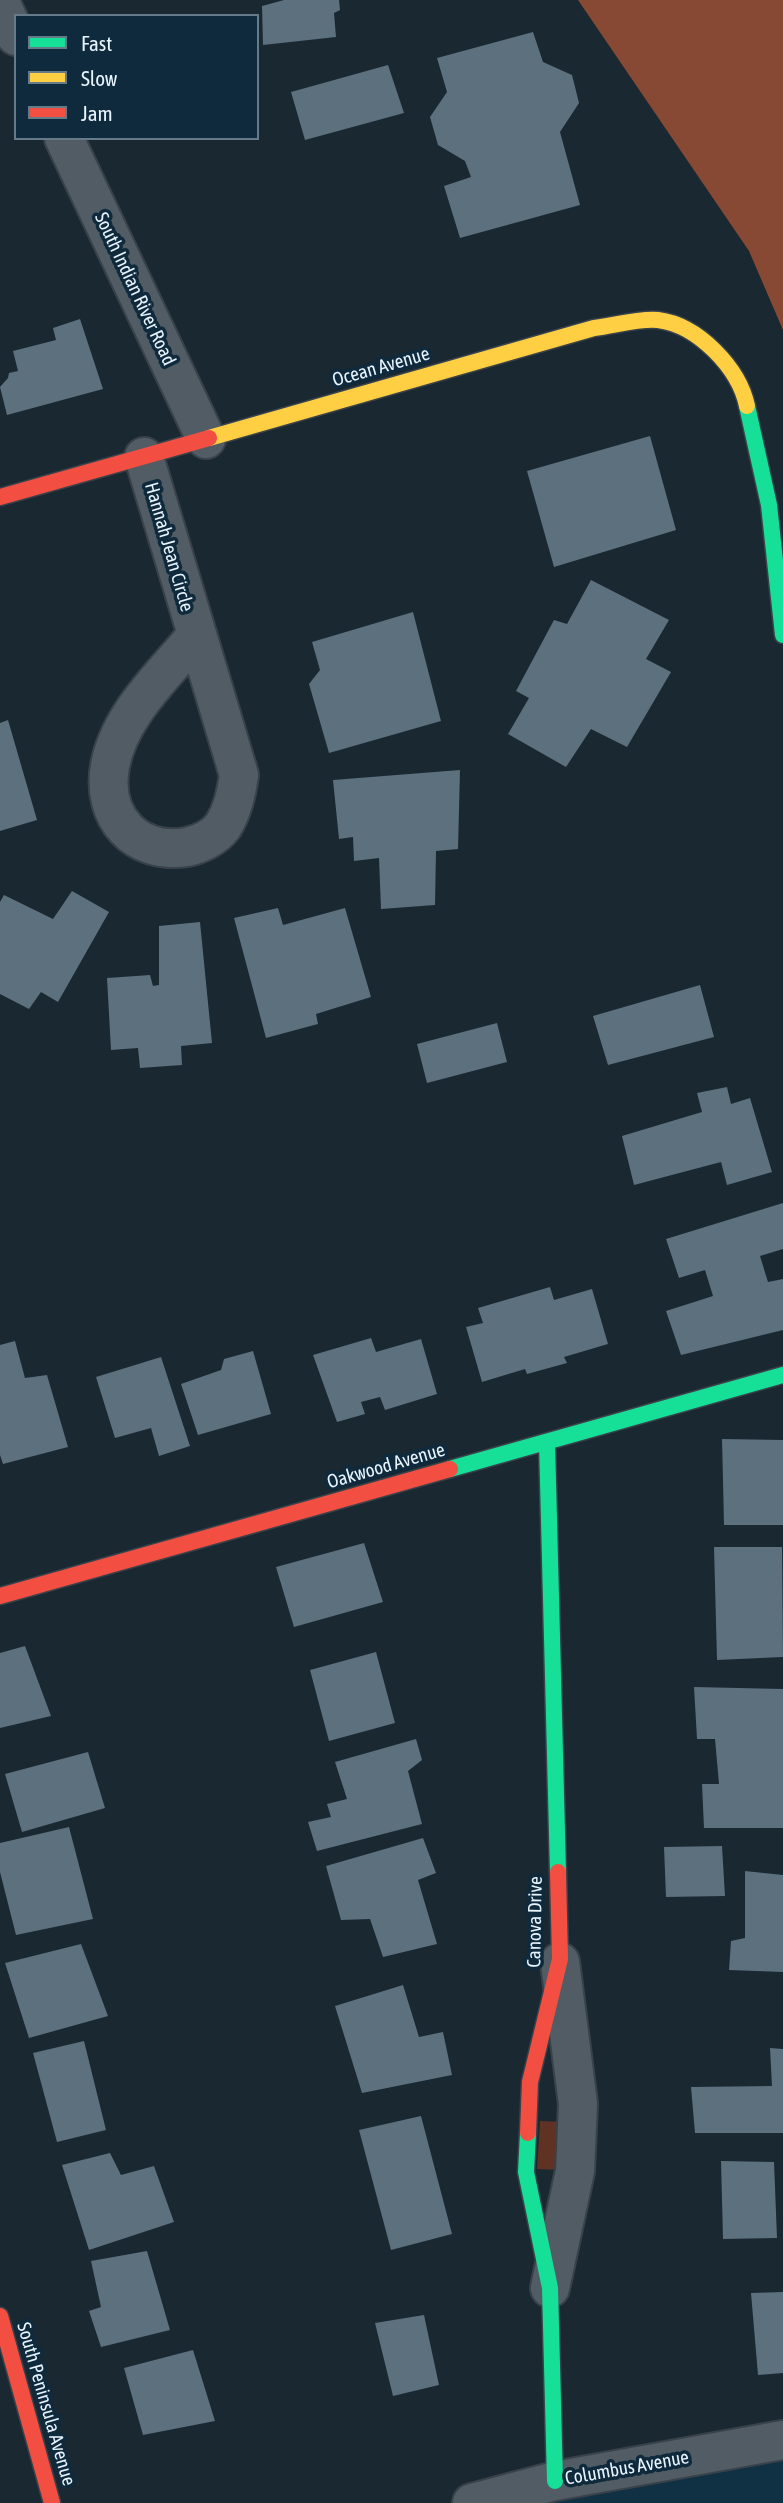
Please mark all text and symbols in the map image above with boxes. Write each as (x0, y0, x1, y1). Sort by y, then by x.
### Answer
legend (14, 14, 259, 140)
text: Fast (81, 31, 112, 55)
text: Slow (81, 66, 117, 90)
text: Jam (81, 101, 113, 125)
street label: South Indian River Road (90, 209, 180, 369)
street label: Ocean Avenue (330, 342, 432, 392)
street label: Hannah Jean Circle (140, 480, 198, 614)
street label: Oakwood Avenue (324, 1438, 448, 1494)
street label: Canova Drive (523, 1876, 547, 1968)
street label: South Peninsula Avenue (12, 2320, 80, 2488)
street label: Columbus Avenue (563, 2446, 691, 2490)

